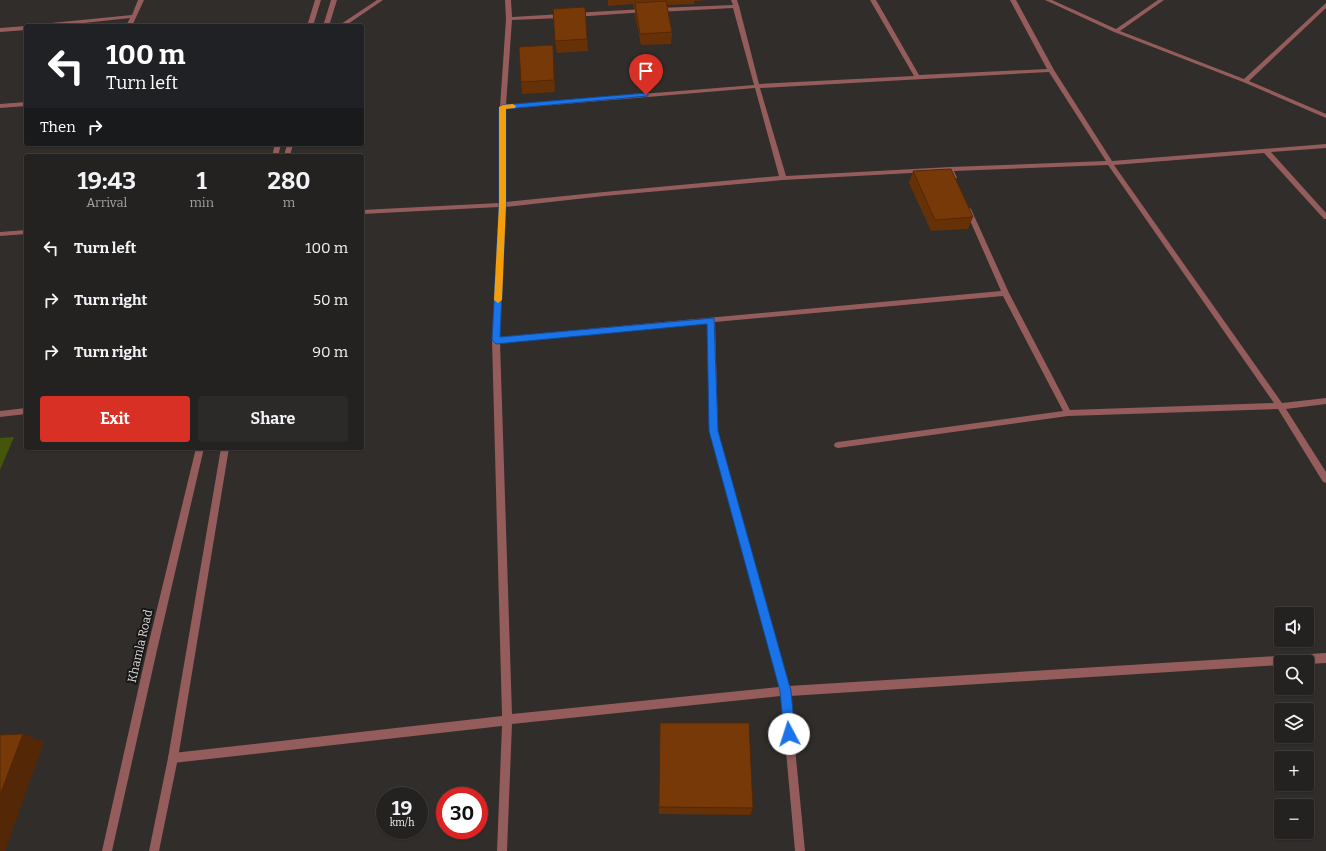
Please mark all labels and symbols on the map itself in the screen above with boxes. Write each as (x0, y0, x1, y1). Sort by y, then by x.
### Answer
pin (629, 54, 663, 95)
street label: Khamla Road (125, 608, 155, 684)
position arrow (768, 713, 810, 755)
speed limit sign: 30 (436, 787, 488, 839)

